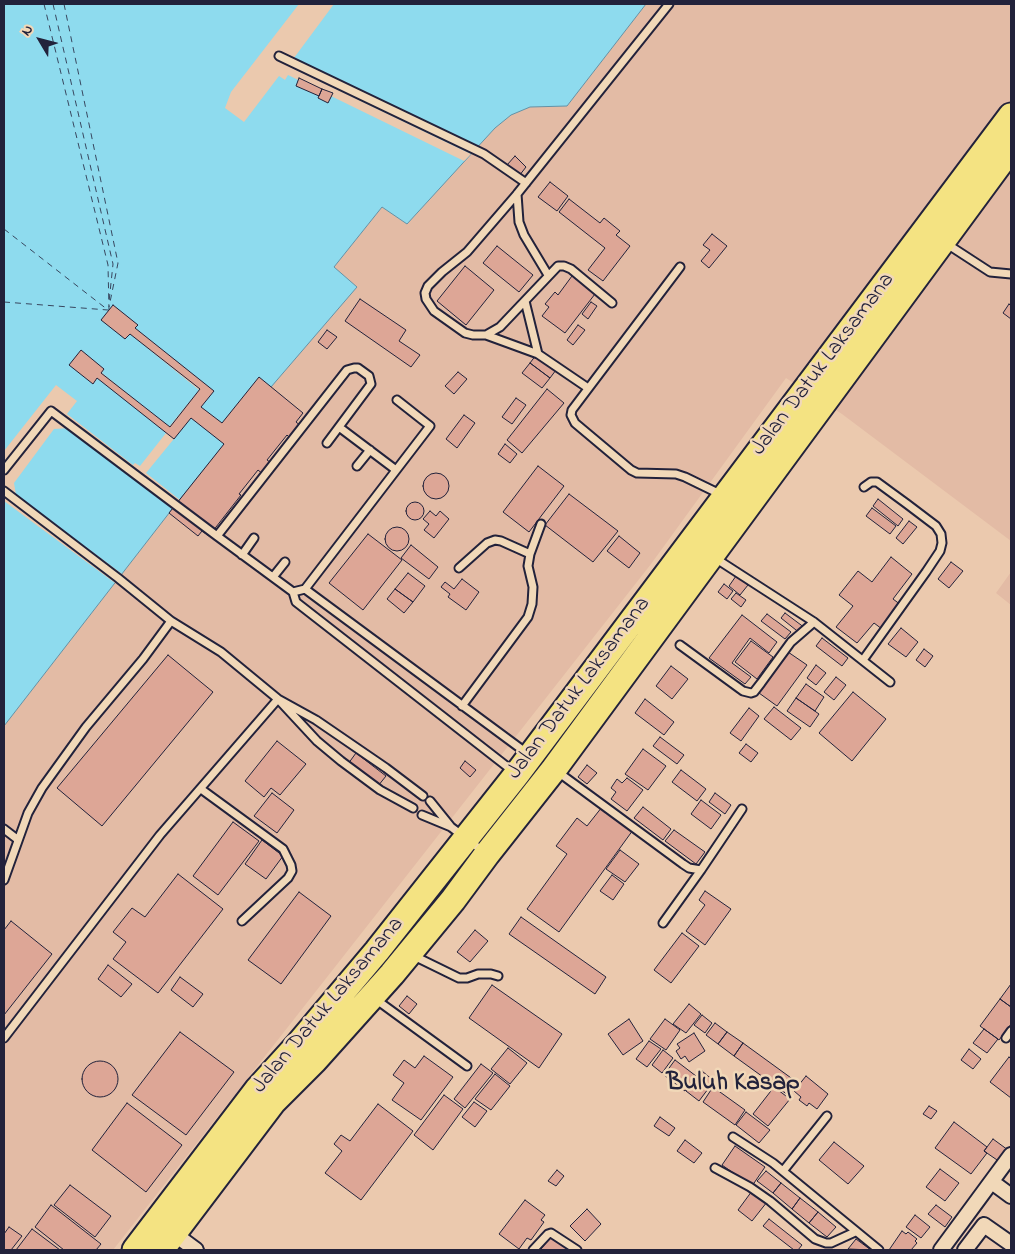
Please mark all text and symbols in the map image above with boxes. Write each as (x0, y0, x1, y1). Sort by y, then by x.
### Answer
north arrow (15, 15, 65, 65)
text: N (16, 21, 39, 41)
street label: Jalan Datuk Laksamana (747, 268, 901, 462)
street label: Jalan Datuk Laksamana (503, 592, 657, 786)
street label: Jalan Datuk Laksamana (248, 912, 410, 1100)
district label: Buluh Kasap (666, 1070, 800, 1100)

